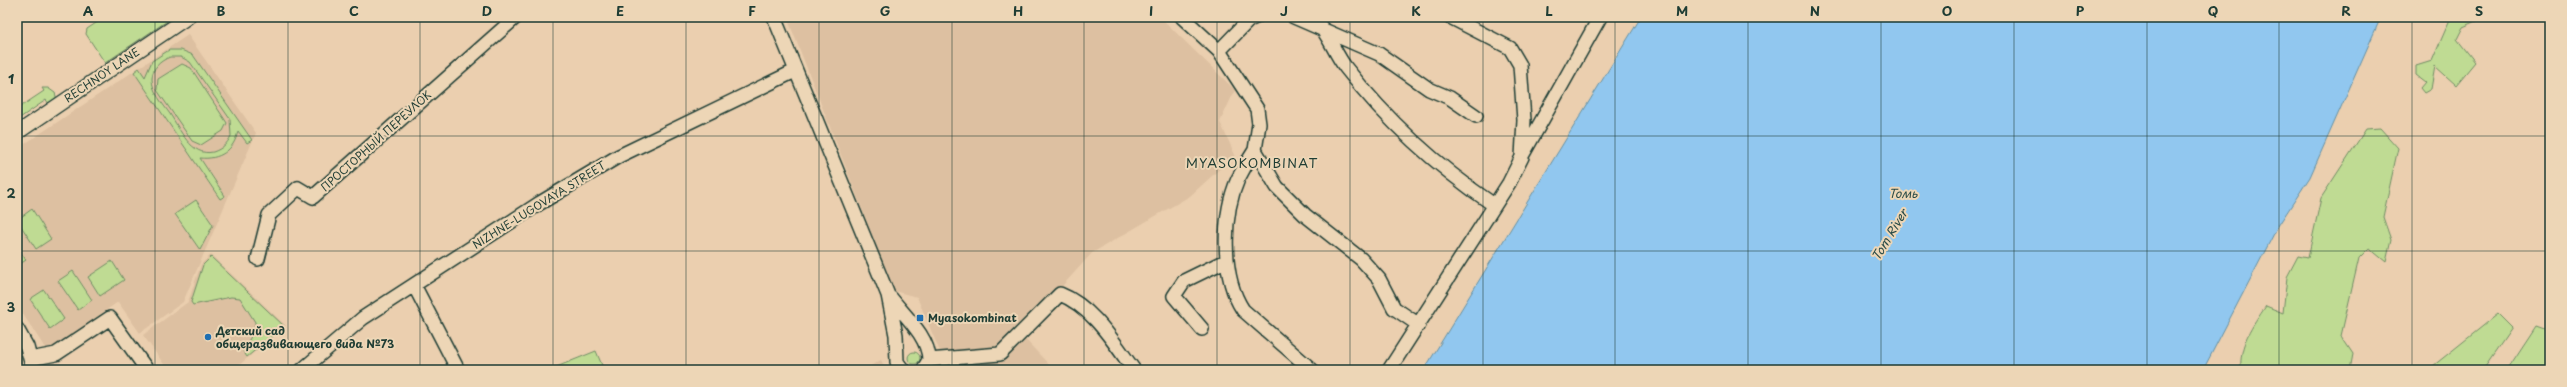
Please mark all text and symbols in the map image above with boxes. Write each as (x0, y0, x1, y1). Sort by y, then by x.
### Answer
text: A (83, 1, 93, 20)
text: B (217, 1, 226, 20)
text: C (349, 1, 359, 20)
text: D (482, 1, 492, 20)
text: E (616, 1, 624, 20)
text: F (748, 1, 756, 20)
text: G (880, 1, 890, 20)
text: H (1013, 1, 1023, 20)
text: I (1149, 1, 1153, 20)
text: J (1280, 1, 1288, 20)
text: K (1411, 1, 1421, 20)
text: L (1545, 1, 1553, 20)
text: M (1676, 1, 1688, 20)
text: N (1810, 1, 1820, 20)
text: O (1942, 1, 1952, 20)
text: P (2076, 1, 2085, 20)
text: Q (2208, 1, 2218, 20)
text: R (2341, 1, 2351, 20)
text: S (2475, 1, 2483, 20)
street label: RECHNOY LANE (61, 43, 143, 106)
text: 1 (8, 69, 14, 88)
street label: ПРОСТОРНЫЙ ПЕРЕУЛОК (317, 86, 435, 195)
district label: MYASOKOMBINAT (1186, 153, 1318, 172)
street label: NIZHNE-LUGOVAYA STREET (469, 156, 609, 253)
text: 2 (6, 183, 16, 202)
water label: Томь (1889, 184, 1918, 202)
water label: Tom River (1867, 204, 1912, 263)
text: 3 (7, 297, 16, 316)
place label: Myasokombinat (928, 309, 1017, 326)
marker: Myasokombinat (915, 313, 925, 323)
place label: Детский сад общеразвивающего вида №73 (215, 322, 394, 352)
marker: Детский сад общеразвивающего вида №73 (203, 332, 213, 342)

